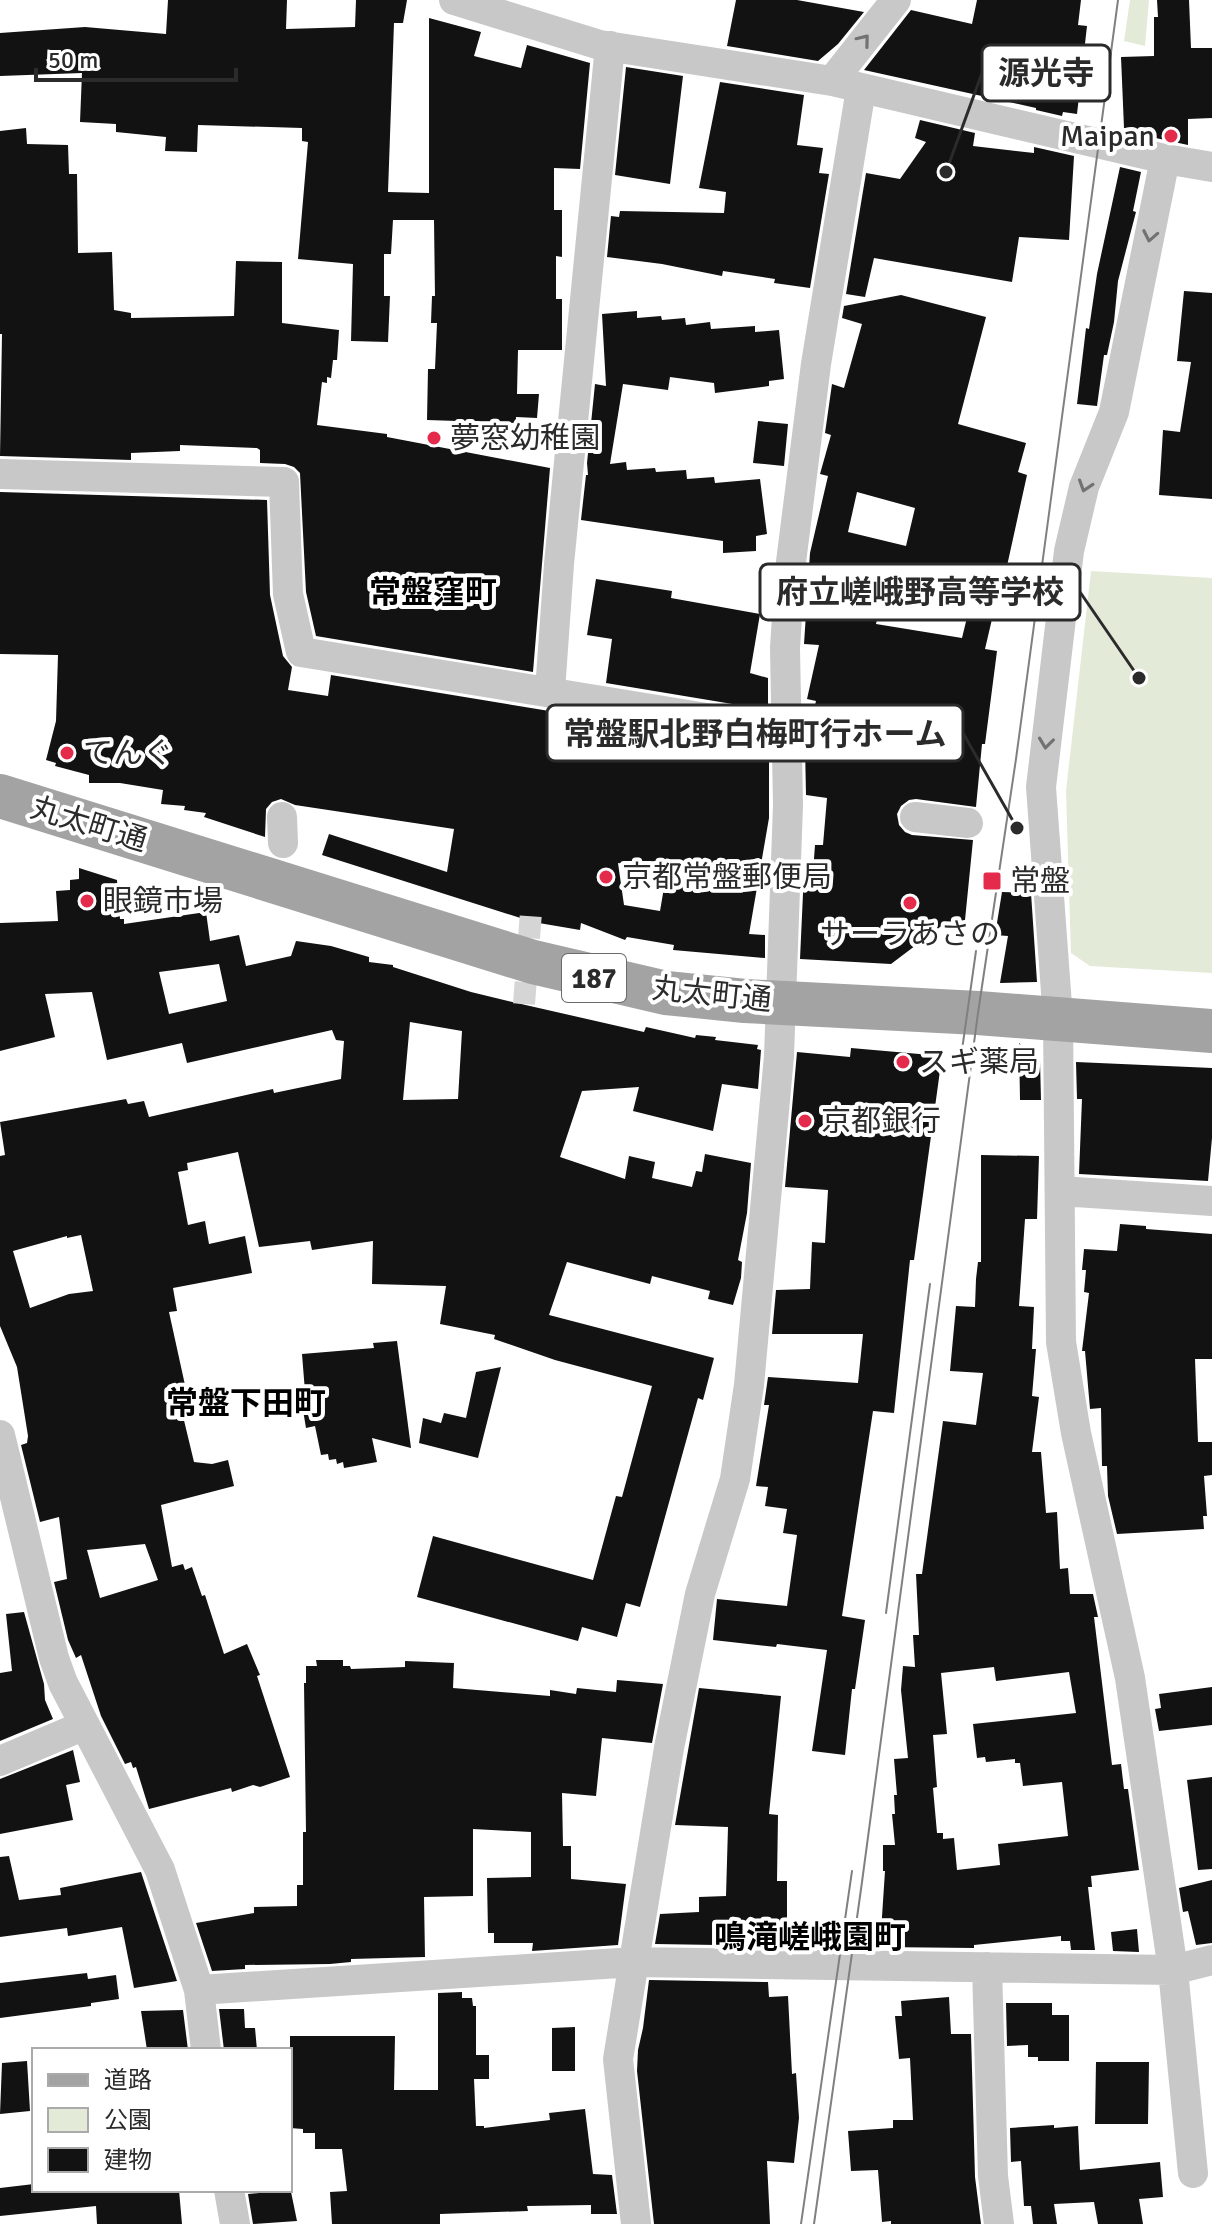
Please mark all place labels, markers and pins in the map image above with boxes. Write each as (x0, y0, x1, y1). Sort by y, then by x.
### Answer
callout: 源光寺 (982, 45, 1110, 101)
place label: Maipan (1060, 118, 1155, 155)
marker: Maipan (1162, 127, 1180, 145)
place label: 夢窓幼稚園 (450, 420, 600, 457)
marker: 夢窓幼稚園 (425, 429, 443, 447)
callout: 府立嵯峨野高等学校 (760, 564, 1080, 620)
callout: 常盤駅北野白梅町行ホーム (547, 705, 963, 761)
place label: てんぐ (83, 735, 173, 772)
marker: てんぐ (58, 744, 76, 762)
place label: 京都常盤郵便局 (622, 859, 832, 896)
place label: 常盤 (1010, 863, 1070, 900)
marker: 京都常盤郵便局 (597, 868, 615, 886)
marker: 常盤 (981, 870, 1003, 892)
place label: 眼鏡市場 (103, 883, 223, 920)
marker: 眼鏡市場 (78, 892, 96, 910)
marker: サーラあさの (901, 894, 919, 912)
place label: サーラあさの (820, 916, 1000, 953)
place label: スギ薬局 (919, 1044, 1039, 1081)
marker: スギ薬局 (894, 1053, 912, 1071)
place label: 京都銀行 (821, 1103, 941, 1140)
marker: 京都銀行 (796, 1112, 814, 1130)

